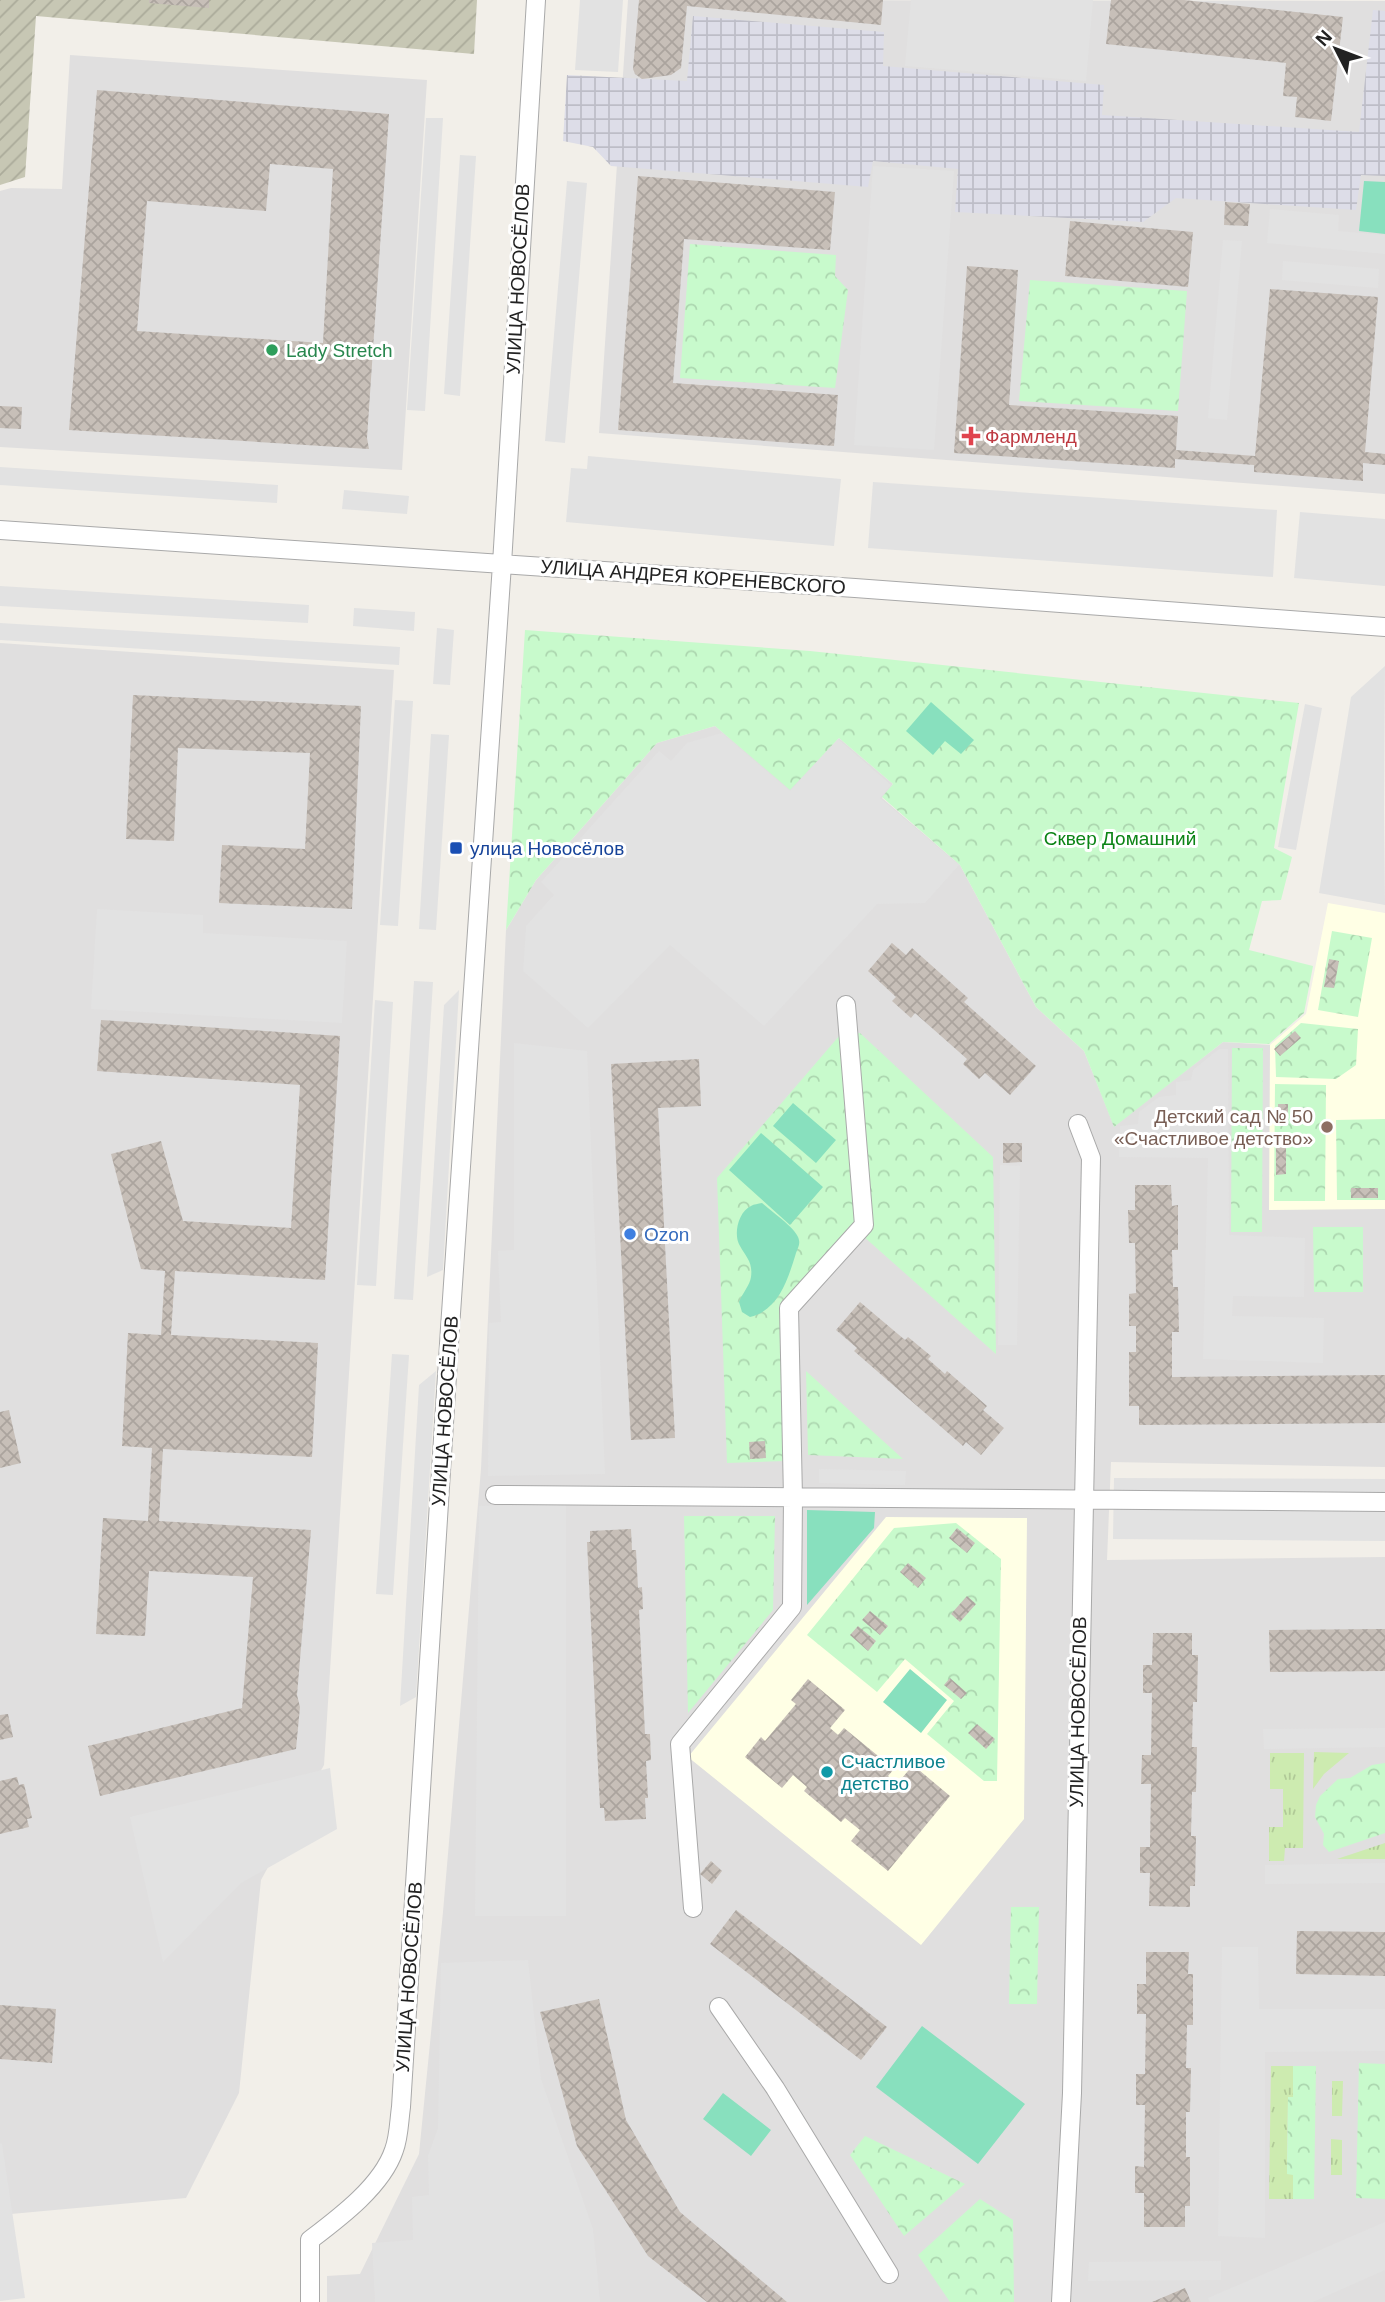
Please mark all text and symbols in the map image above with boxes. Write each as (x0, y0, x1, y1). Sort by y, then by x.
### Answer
north arrow (1301, 14, 1371, 84)
text: N (1311, 26, 1336, 50)
street label: УЛИЦА НОВОСЁЛОВ (503, 183, 533, 375)
place label: Lady Stretch (286, 340, 393, 361)
marker: Lady Stretch (264, 342, 280, 358)
place label: Фармленд (985, 426, 1077, 447)
marker: Фармленд (963, 428, 979, 444)
street label: УЛИЦА АНДРЕЯ КОРЕНЕВСКОГО (540, 556, 846, 598)
park label: Сквер Домашний (1044, 828, 1196, 849)
place label: улица Новосёлов (470, 838, 624, 859)
marker: улица Новосёлов (448, 840, 464, 856)
place label: Детский сад № 50 «Счастливое детство» (1114, 1106, 1313, 1149)
marker: Детский сад № 50 «Счастливое детство» (1319, 1119, 1335, 1135)
place label: Ozon (644, 1224, 689, 1245)
marker: Ozon (622, 1226, 638, 1242)
street label: УЛИЦА НОВОСЁЛОВ (428, 1315, 462, 1507)
street label: УЛИЦА НОВОСЁЛОВ (1066, 1616, 1090, 1808)
place label: Счастливое детство (841, 1751, 945, 1794)
marker: Счастливое детство (819, 1764, 835, 1780)
street label: УЛИЦА НОВОСЁЛОВ (392, 1881, 426, 2073)

